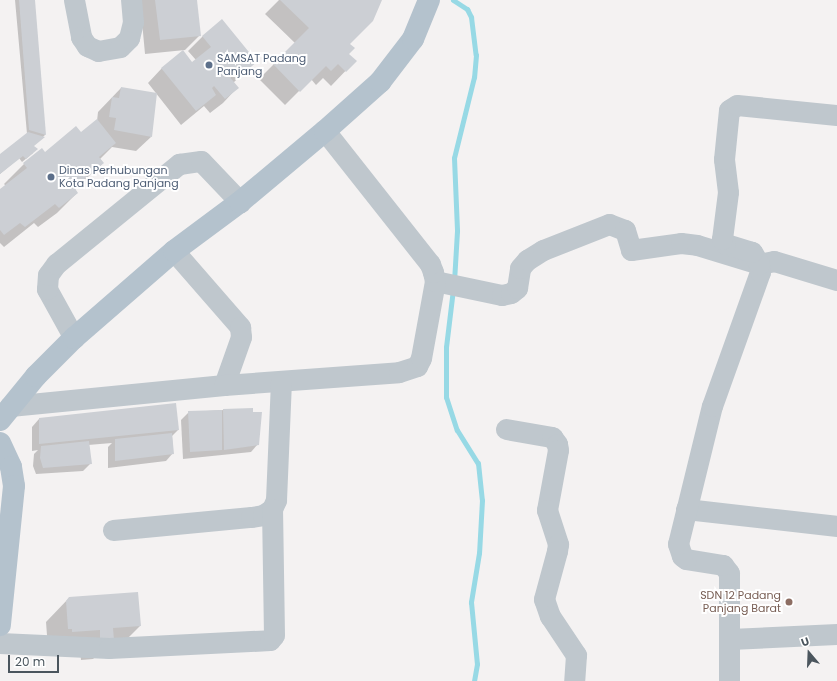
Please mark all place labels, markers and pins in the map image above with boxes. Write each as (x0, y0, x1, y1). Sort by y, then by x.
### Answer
place label: SAMSAT Padang Panjang (217, 52, 306, 78)
marker: SAMSAT Padang Panjang (204, 60, 214, 70)
place label: Dinas Perhubungan Kota Padang Panjang (59, 164, 179, 190)
marker: Dinas Perhubungan Kota Padang Panjang (46, 172, 56, 182)
place label: SDN 12 Padang Panjang Barat (700, 589, 781, 615)
marker: SDN 12 Padang Panjang Barat (784, 597, 794, 607)

